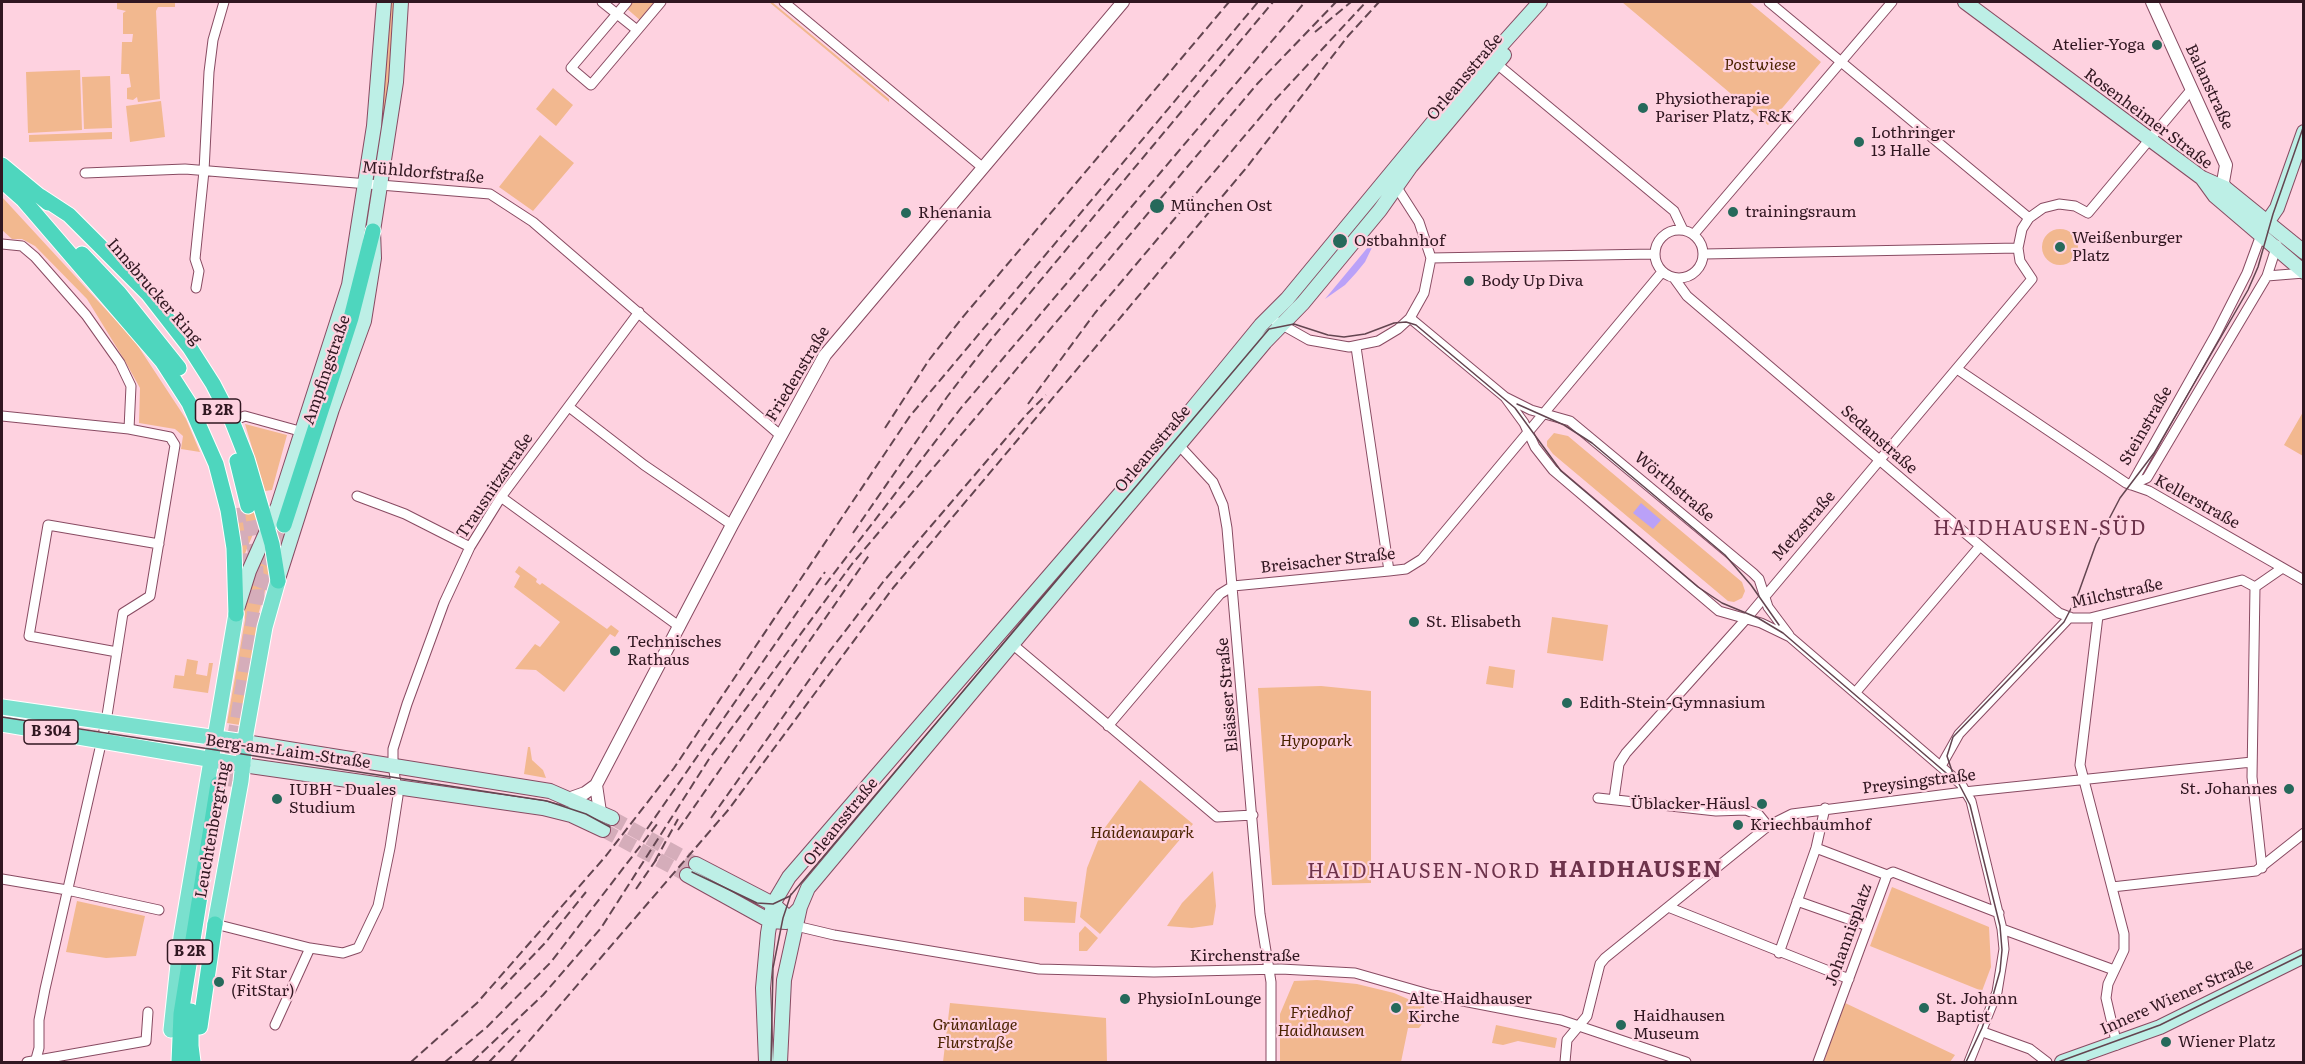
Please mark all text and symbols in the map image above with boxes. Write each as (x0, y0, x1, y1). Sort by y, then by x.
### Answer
street label: Orleansstraße (1423, 30, 1507, 124)
place label: Atelier-Yoga (2052, 35, 2145, 55)
marker: Atelier-Yoga (2150, 38, 2164, 52)
street label: Balanstraße (2181, 41, 2237, 133)
park label: Postwiese (1724, 55, 1796, 75)
street label: Rosenheimer Straße (2080, 65, 2216, 173)
place label: Physiotherapie Pariser Platz, F&K (1655, 89, 1792, 127)
marker: Physiotherapie Pariser Platz, F&K (1636, 101, 1650, 115)
place label: Lothringer 13 Halle (1871, 123, 1955, 161)
marker: Lothringer 13 Halle (1852, 135, 1866, 149)
street label: Mühldorfstraße (361, 158, 485, 188)
place label: München Ost (1170, 196, 1272, 216)
marker: München Ost (1148, 197, 1166, 215)
place label: trainingsraum (1745, 202, 1856, 222)
place label: Rhenania (918, 203, 992, 223)
marker: trainingsraum (1726, 205, 1740, 219)
marker: Rhenania (899, 206, 913, 220)
place label: Weißenburger Platz (2072, 228, 2182, 266)
place label: Ostbahnhof (1354, 231, 1445, 251)
marker: Ostbahnhof (1331, 232, 1349, 250)
street label: Innsbrucker Ring (103, 235, 205, 349)
marker: Weißenburger Platz (2053, 240, 2067, 254)
place label: Body Up Diva (1481, 271, 1583, 291)
marker: Body Up Diva (1462, 274, 1476, 288)
street label: Ampfingstraße (299, 313, 355, 427)
street label: Friedenstraße (762, 323, 834, 425)
street label: Steinstraße (2116, 383, 2176, 469)
road number: B 2R (196, 399, 240, 423)
street label: Orleansstraße (1111, 402, 1195, 496)
street label: Sedanstraße (1837, 402, 1921, 478)
street label: Trausnitzstraße (453, 430, 537, 542)
street label: Wörthstraße (1630, 448, 1718, 526)
street label: Kellerstraße (2151, 471, 2243, 533)
street label: Metzstraße (1768, 487, 1840, 565)
district label: HAIDHAUSEN-SÜD (1933, 517, 2147, 541)
street label: Breisacher Straße (1260, 544, 1396, 578)
street label: Milchstraße (2069, 575, 2165, 613)
place label: St. Elisabeth (1426, 612, 1521, 632)
marker: St. Elisabeth (1407, 615, 1421, 629)
place label: Technisches Rathaus (627, 632, 721, 670)
street label: Elsässer Straße (1213, 637, 1243, 753)
marker: Technisches Rathaus (608, 644, 622, 658)
place label: Edith-Stein-Gymnasium (1579, 693, 1765, 713)
marker: Edith-Stein-Gymnasium (1560, 696, 1574, 710)
road number: B 304 (24, 720, 78, 744)
street label: Berg-am-Laim-Straße (204, 731, 372, 773)
park label: Hypopark (1280, 731, 1352, 751)
street label: Leuchtenbergring (192, 760, 234, 900)
street label: Preysingstraße (1861, 766, 1977, 798)
street label: Orleansstraße (800, 774, 882, 870)
place label: St. Johannes (2180, 779, 2277, 799)
place label: IUBH - Duales Studium (289, 780, 396, 818)
marker: St. Johannes (2282, 782, 2296, 796)
marker: IUBH - Duales Studium (270, 792, 284, 806)
place label: Üblacker-Häusl (1630, 794, 1750, 814)
marker: Üblacker-Häusl (1755, 797, 1769, 811)
place label: Kriechbaumhof (1750, 815, 1871, 835)
marker: Kriechbaumhof (1731, 818, 1745, 832)
park label: Haidenaupark (1090, 823, 1194, 843)
district label: HAIDHAUSEN (1549, 858, 1723, 884)
district label: HAIDHAUSEN-NORD (1307, 860, 1541, 884)
street label: Johannisplatz (1822, 881, 1876, 989)
road number: B 2R (168, 940, 213, 964)
street label: Kirchenstraße (1190, 946, 1300, 966)
street label: Innere Wiener Straße (2098, 955, 2256, 1039)
place label: Fit Star (FitStar) (231, 963, 294, 1001)
marker: Fit Star (FitStar) (212, 975, 226, 989)
place label: PhysioInLounge (1137, 989, 1261, 1009)
place label: Alte Haidhauser Kirche (1408, 989, 1532, 1027)
place label: St. Johann Baptist (1936, 989, 2018, 1027)
marker: PhysioInLounge (1118, 992, 1132, 1006)
marker: Alte Haidhauser Kirche (1389, 1001, 1403, 1015)
marker: St. Johann Baptist (1917, 1001, 1931, 1015)
park label: Friedhof Haidhausen (1277, 1003, 1365, 1041)
place label: Haidhausen Museum (1633, 1006, 1725, 1044)
park label: Grünanlage Flurstraße (933, 1015, 1017, 1053)
marker: Haidhausen Museum (1614, 1018, 1628, 1032)
place label: Wiener Platz (2178, 1032, 2275, 1052)
marker: Wiener Platz (2159, 1035, 2173, 1049)

